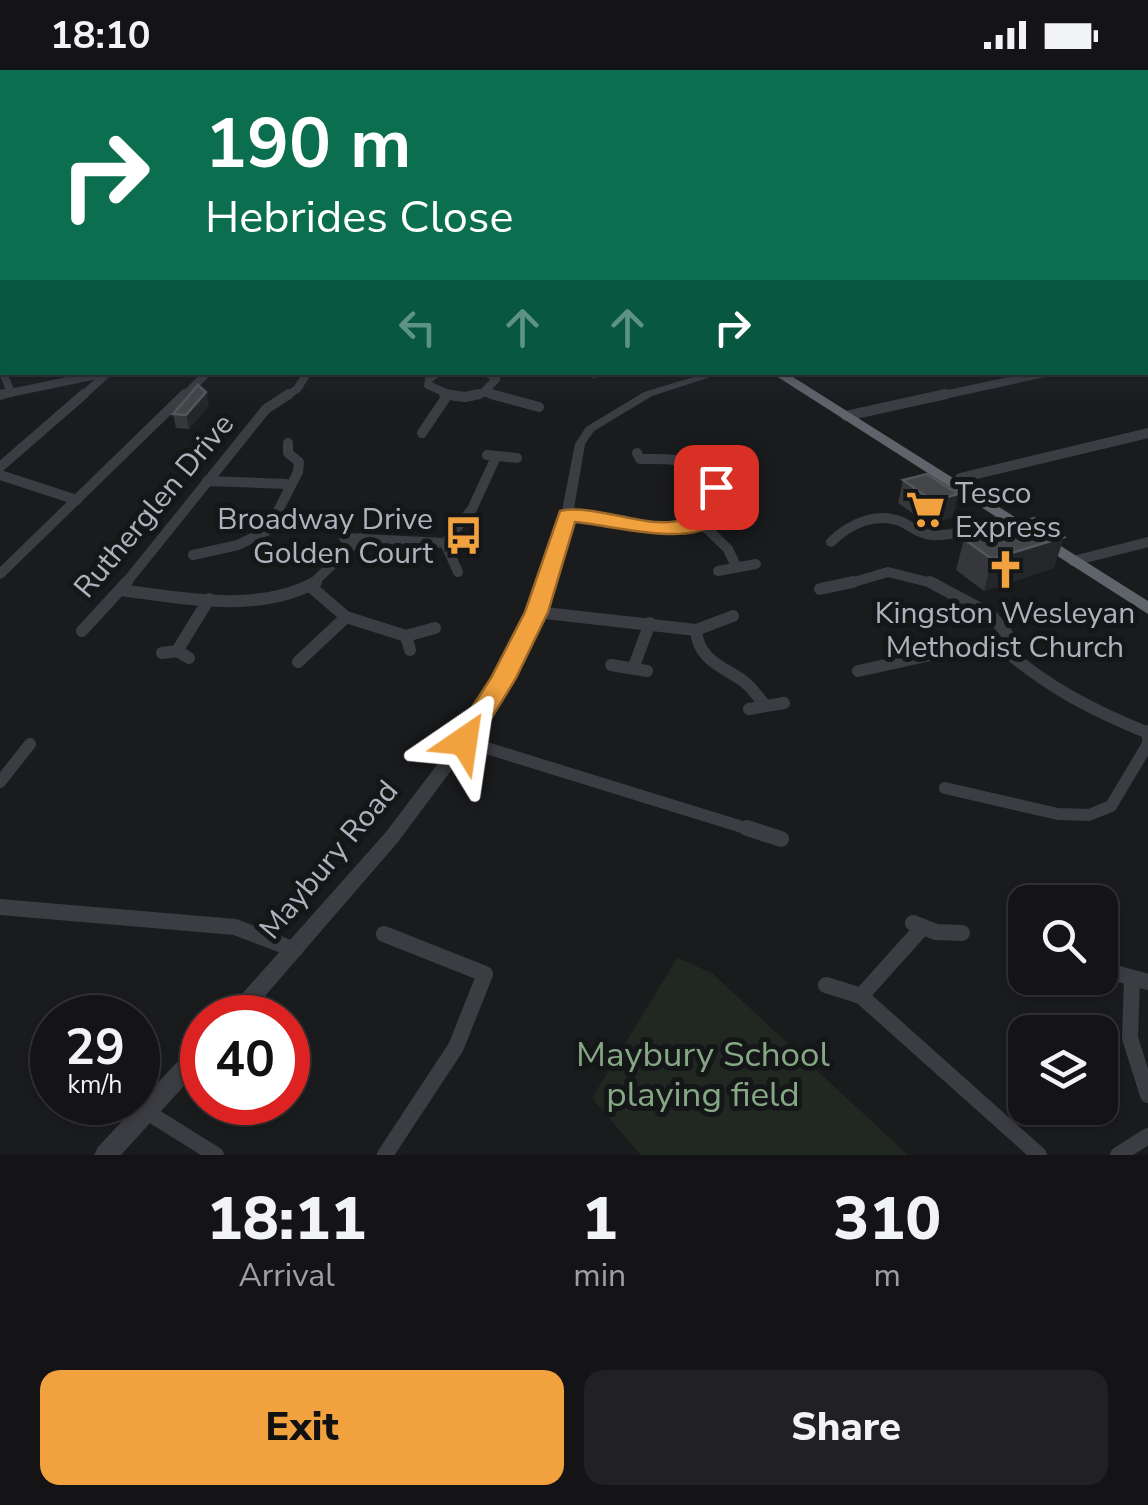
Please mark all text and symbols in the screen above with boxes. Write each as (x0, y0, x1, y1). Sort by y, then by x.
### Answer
text: 18:10 (50, 10, 151, 61)
text: 190 m (205, 96, 411, 192)
icon: right (40, 110, 170, 240)
text: Hebrides Close (205, 187, 513, 248)
icon: left (390, 300, 445, 355)
icon: ahead (495, 300, 550, 355)
icon: ahead (600, 300, 655, 355)
icon: right (705, 300, 760, 355)
street label: Rutherglen Drive (65, 405, 243, 607)
pin (674, 445, 759, 530)
icon: arrive (689, 460, 744, 515)
place label: Tesco Express (955, 473, 1061, 548)
supermarket icon: Tesco Express (904, 489, 946, 531)
place label: Broadway Drive Golden Court (217, 499, 433, 574)
bus stop icon: Broadway Drive Golden Court (442, 515, 484, 557)
church icon: Kingston Wesleyan Methodist Church (984, 548, 1026, 590)
place label: Kingston Wesleyan Methodist Church (875, 593, 1135, 668)
position arrow (412, 689, 516, 793)
street label: Maybury Road (250, 772, 408, 948)
map controls (1008, 885, 1118, 1125)
button: search (1008, 885, 1118, 995)
speed limit sign: 40 (180, 995, 310, 1125)
text: 29 (65, 1013, 125, 1082)
button: layers (1008, 1015, 1118, 1125)
park label: Maybury School playing field (576, 1031, 831, 1118)
text: km/h (67, 1068, 123, 1102)
text: 18:11 (207, 1178, 366, 1260)
text: 1 (582, 1178, 618, 1260)
text: 310 (833, 1178, 941, 1260)
text: Arrival (239, 1254, 335, 1297)
text: min (573, 1254, 626, 1297)
text: m (873, 1254, 901, 1297)
button: Exit (40, 1370, 564, 1485)
button: Share (584, 1370, 1108, 1485)

